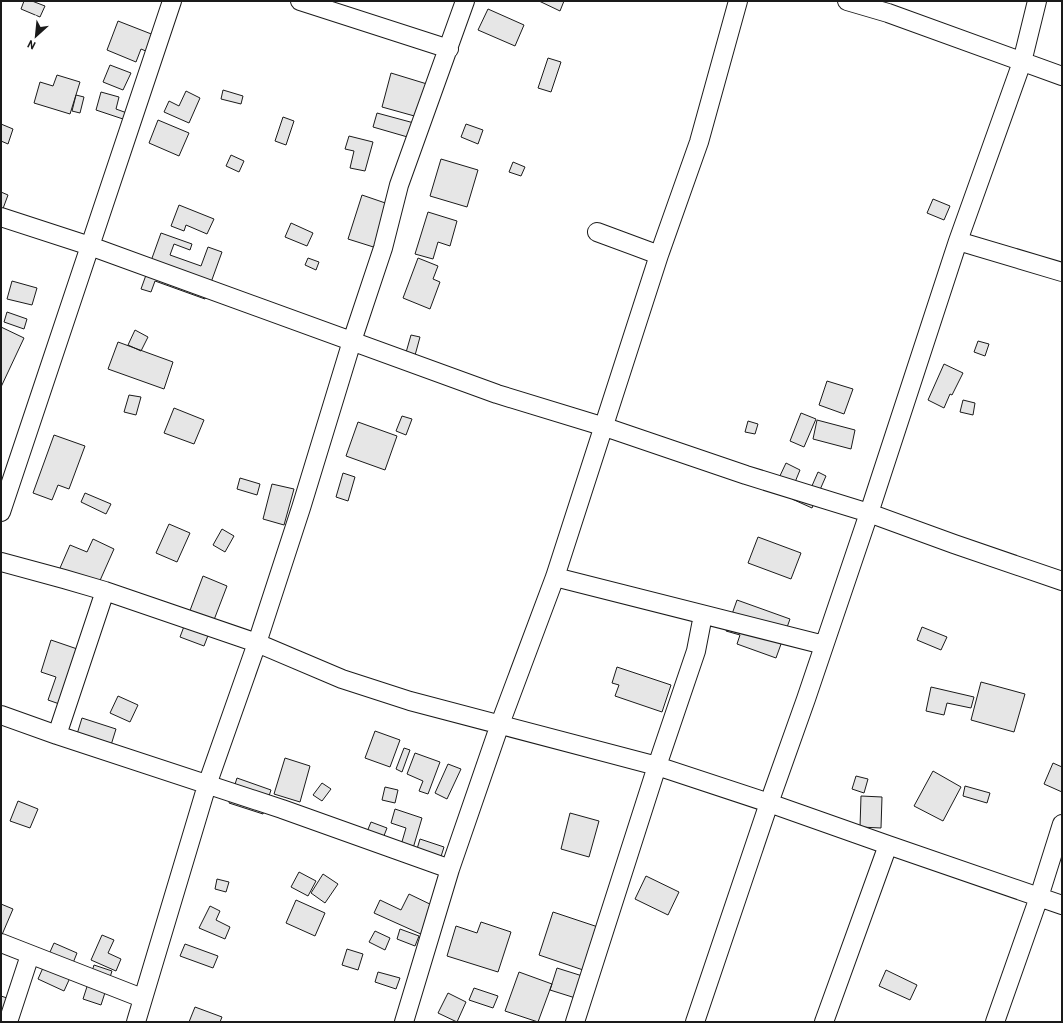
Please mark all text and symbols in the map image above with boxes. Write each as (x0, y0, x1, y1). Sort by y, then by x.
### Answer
north arrow (16, 16, 56, 56)
text: N (25, 38, 37, 53)

